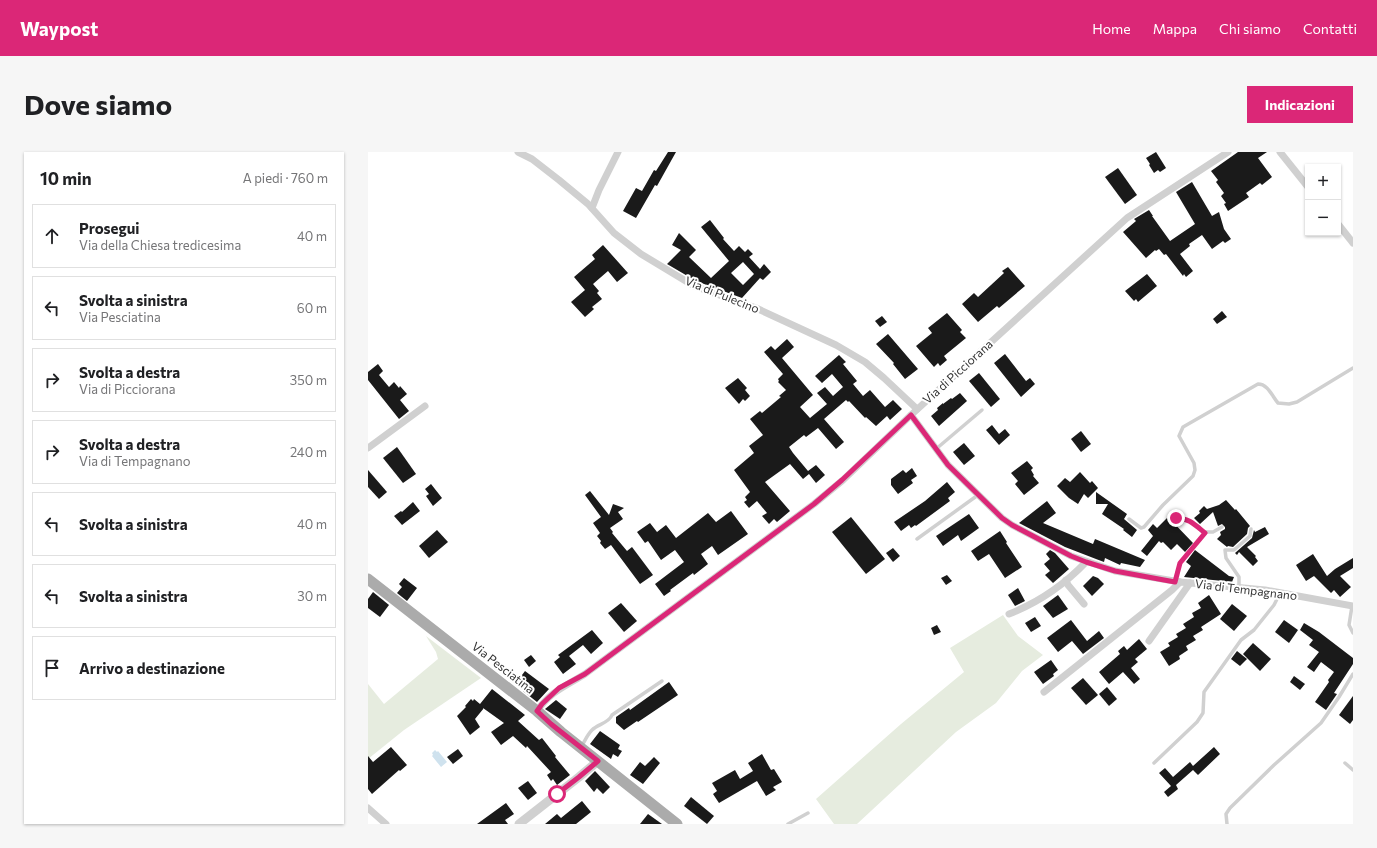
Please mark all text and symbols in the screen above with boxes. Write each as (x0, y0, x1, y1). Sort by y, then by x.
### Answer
text: Waypost (20, 17, 98, 40)
text: Home (1092, 20, 1131, 37)
text: Mappa (1153, 20, 1197, 37)
text: Chi siamo (1219, 20, 1281, 37)
text: Contatti (1303, 20, 1357, 37)
button: Indicazioni (1247, 86, 1353, 123)
text: Dove siamo (24, 87, 172, 121)
map controls (1305, 164, 1341, 236)
button: + (1305, 164, 1341, 200)
text: 10 min (40, 168, 92, 189)
text: A piedi · 760 m (243, 170, 328, 186)
button: − (1305, 200, 1341, 236)
text: Prosegui (79, 219, 139, 237)
icon: ahead (41, 225, 63, 247)
text: 40 m (297, 228, 327, 244)
text: Via della Chiesa tredicesima (79, 237, 241, 253)
street label: Via di Pulecino (683, 273, 762, 315)
text: Svolta a sinistra (79, 291, 188, 309)
icon: left (41, 297, 63, 319)
text: 60 m (297, 300, 327, 316)
text: Via Pesciatina (79, 309, 161, 325)
street label: Via di Picciorana (920, 336, 995, 406)
text: Svolta a destra (79, 363, 180, 381)
icon: right (41, 369, 63, 391)
text: 350 m (290, 372, 327, 388)
text: Via di Picciorana (79, 381, 175, 397)
text: Svolta a destra (79, 435, 180, 453)
icon: right (41, 441, 63, 463)
text: 240 m (290, 444, 327, 460)
text: Via di Tempagnano (79, 453, 190, 469)
route end (1167, 509, 1185, 527)
icon: left (41, 513, 63, 535)
text: Svolta a sinistra (79, 515, 188, 533)
text: 40 m (297, 516, 327, 532)
street label: Via di Tempagnano (1194, 576, 1298, 602)
icon: left (41, 585, 63, 607)
text: Svolta a sinistra (79, 587, 188, 605)
text: 30 m (297, 588, 327, 604)
street label: Via Pesciatina (470, 638, 538, 696)
icon: arrive (41, 657, 63, 679)
text: Arrivo a destinazione (79, 659, 225, 677)
route start (548, 785, 566, 803)

